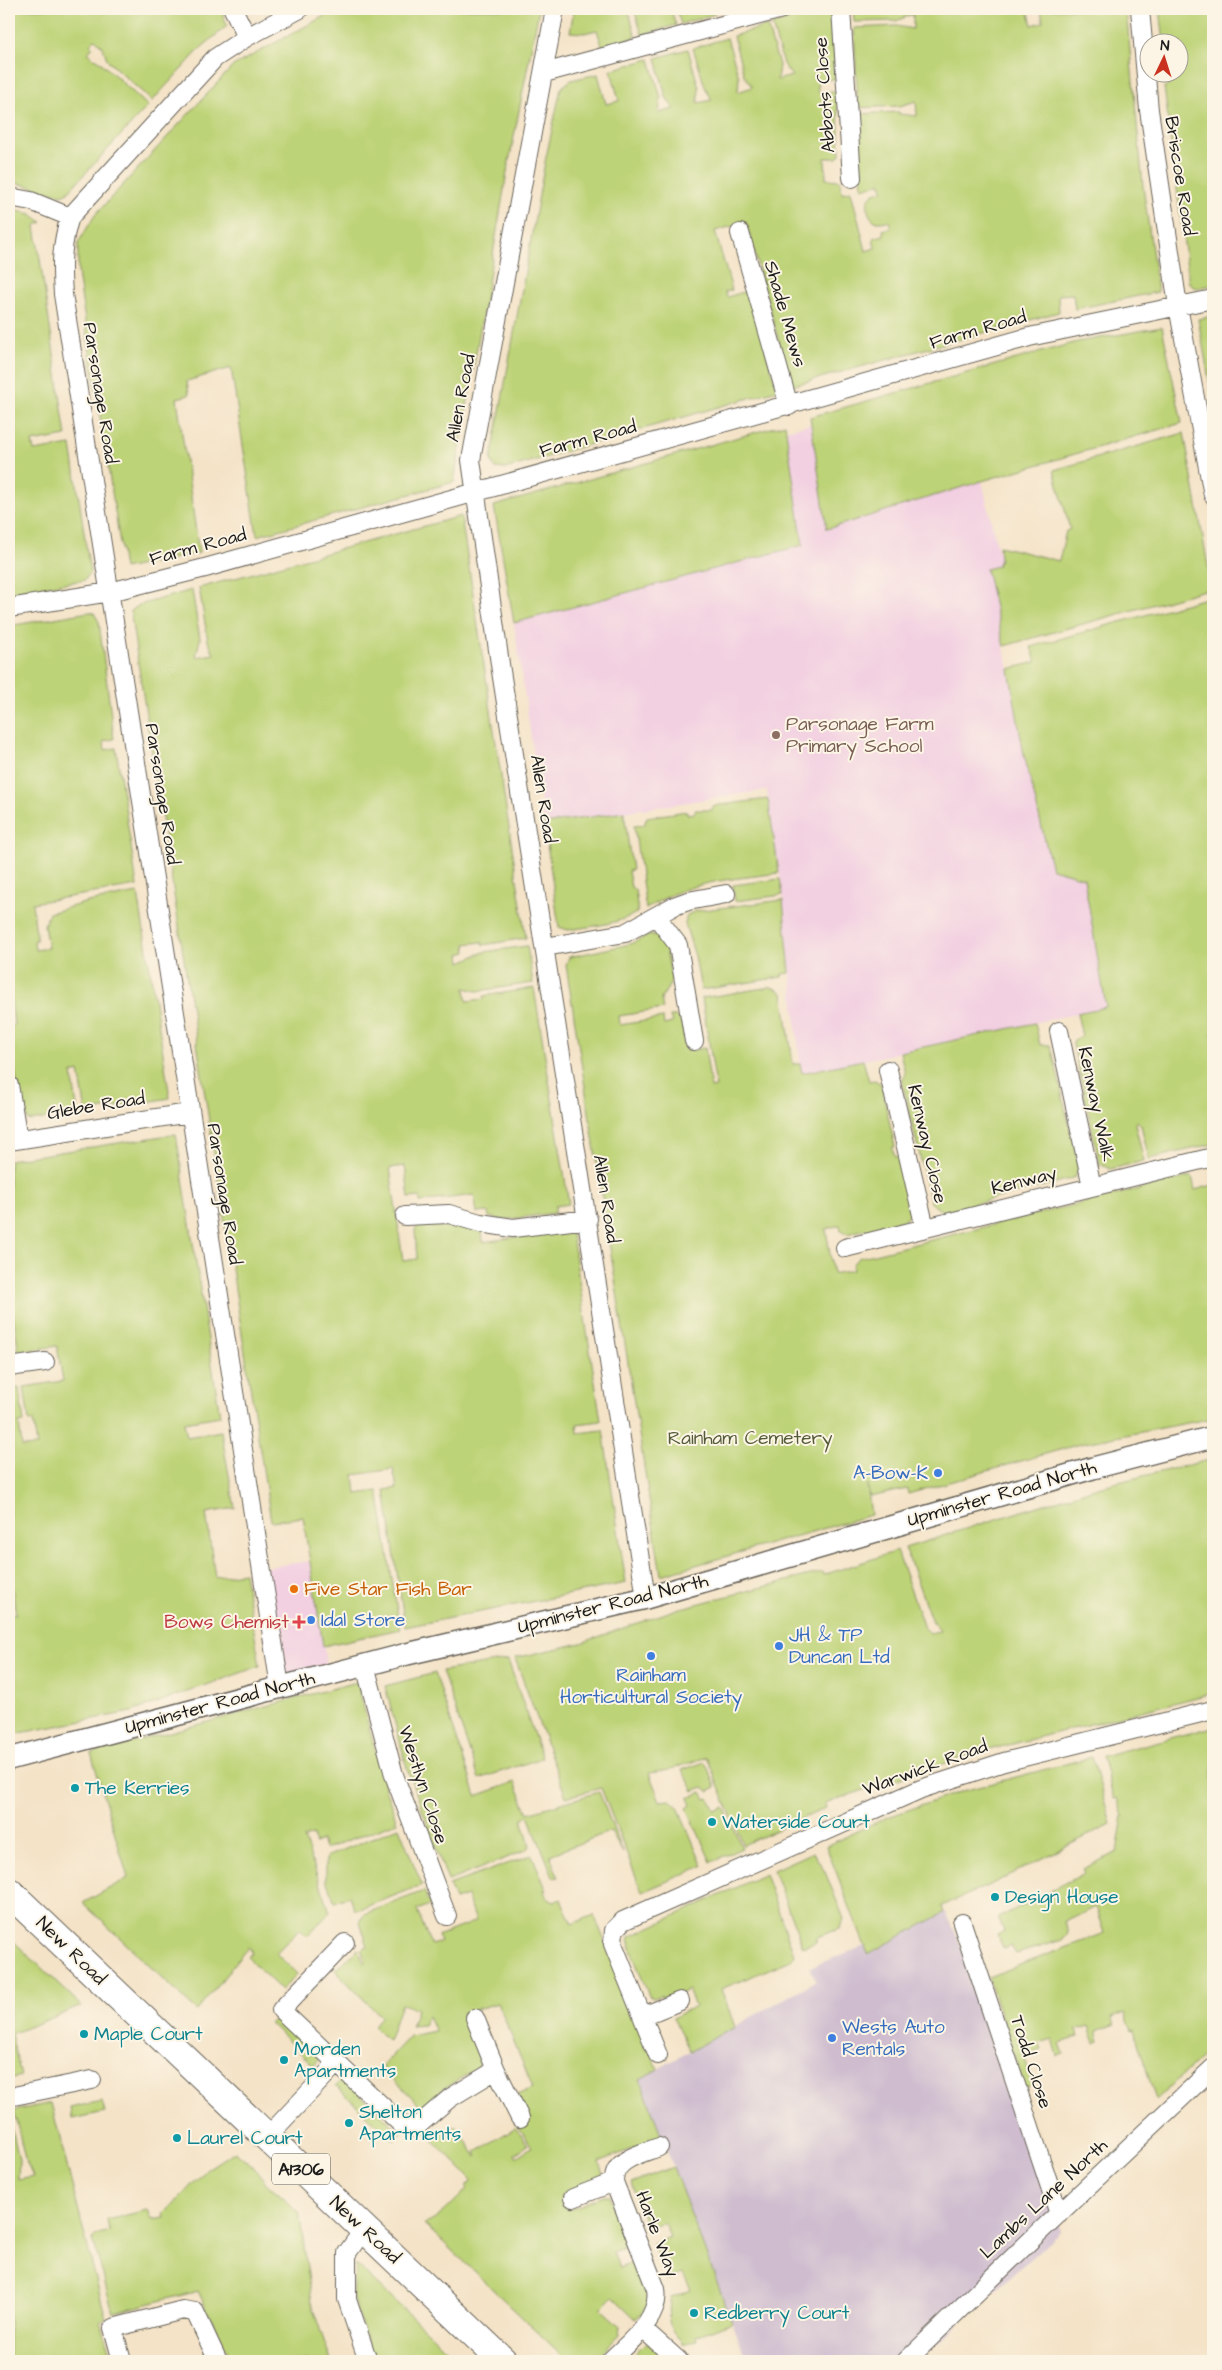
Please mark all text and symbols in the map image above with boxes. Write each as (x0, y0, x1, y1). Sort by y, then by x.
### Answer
north arrow (1140, 32, 1190, 82)
street label: Abbots Close (807, 36, 843, 154)
text: N (1160, 36, 1170, 56)
street label: Briscoe Road (1157, 114, 1203, 238)
street label: Shade Mews (757, 257, 813, 371)
street label: Farm Road (927, 303, 1030, 357)
street label: Parsonage Road (74, 320, 125, 466)
street label: Allen Road (439, 351, 483, 444)
street label: Farm Road (537, 413, 640, 465)
street label: Farm Road (147, 521, 250, 573)
place label: Parsonage Farm Primary School (786, 711, 934, 761)
street label: Parsonage Road (136, 721, 187, 867)
marker: Parsonage Farm Primary School (770, 729, 782, 741)
street label: Allen Road (523, 753, 563, 845)
street label: Kenway Walk (1070, 1044, 1121, 1164)
street label: Kenway Close (899, 1082, 954, 1206)
street label: Glebe Road (45, 1085, 147, 1127)
street label: Parsonage Road (198, 1121, 249, 1267)
street label: Allen Road (586, 1153, 626, 1245)
street label: Kenway (988, 1160, 1060, 1203)
park label: Rainham Cemetery (668, 1425, 833, 1453)
street label: Upminster Road North (904, 1454, 1100, 1534)
place label: A-Bow-K (853, 1460, 928, 1487)
marker: A-Bow-K (932, 1467, 944, 1479)
street label: Upminster Road North (515, 1567, 712, 1641)
place label: Five Star Fish Bar (304, 1576, 472, 1603)
marker: Five Star Fish Bar (288, 1583, 300, 1595)
place label: Idal Store (321, 1607, 405, 1634)
place label: Bows Chemist (164, 1609, 289, 1636)
marker: Idal Store (305, 1614, 317, 1626)
marker: Bows Chemist (293, 1616, 305, 1628)
place label: JH & TP Duncan Ltd (789, 1622, 890, 1671)
marker: JH & TP Duncan Ltd (773, 1640, 785, 1652)
marker: Rainham Horticultural Society (645, 1650, 657, 1662)
place label: Rainham Horticultural Society (560, 1662, 743, 1712)
street label: Upminster Road North (122, 1665, 318, 1741)
street label: Westlyn Close (390, 1722, 455, 1848)
street label: Warwick Road (859, 1733, 992, 1803)
place label: The Kerries (85, 1775, 190, 1802)
marker: The Kerries (69, 1782, 81, 1794)
place label: Waterside Court (722, 1809, 870, 1836)
marker: Waterside Court (706, 1816, 718, 1828)
place label: Design House (1005, 1884, 1119, 1912)
marker: Design House (989, 1891, 1001, 1903)
street label: New Road (30, 1910, 113, 1992)
street label: Todd Close (1003, 2012, 1059, 2112)
place label: Wests Auto Rentals (842, 2014, 945, 2063)
place label: Maple Court (94, 2021, 203, 2048)
marker: Maple Court (78, 2028, 90, 2040)
marker: Wests Auto Rentals (826, 2032, 838, 2044)
place label: Morden Apartments (294, 2036, 396, 2085)
marker: Morden Apartments (278, 2054, 290, 2066)
place label: Shelton Apartments (359, 2099, 461, 2148)
marker: Shelton Apartments (343, 2117, 355, 2129)
place label: Laurel Court (187, 2125, 303, 2152)
marker: Laurel Court (171, 2132, 183, 2144)
street label: Lambs Lane North (974, 2132, 1114, 2265)
road number: A1306 (272, 2154, 330, 2184)
street label: Harle Way (627, 2187, 686, 2282)
street label: New Road (323, 2190, 407, 2270)
place label: Redberry Court (704, 2300, 850, 2328)
marker: Redberry Court (688, 2307, 700, 2319)

